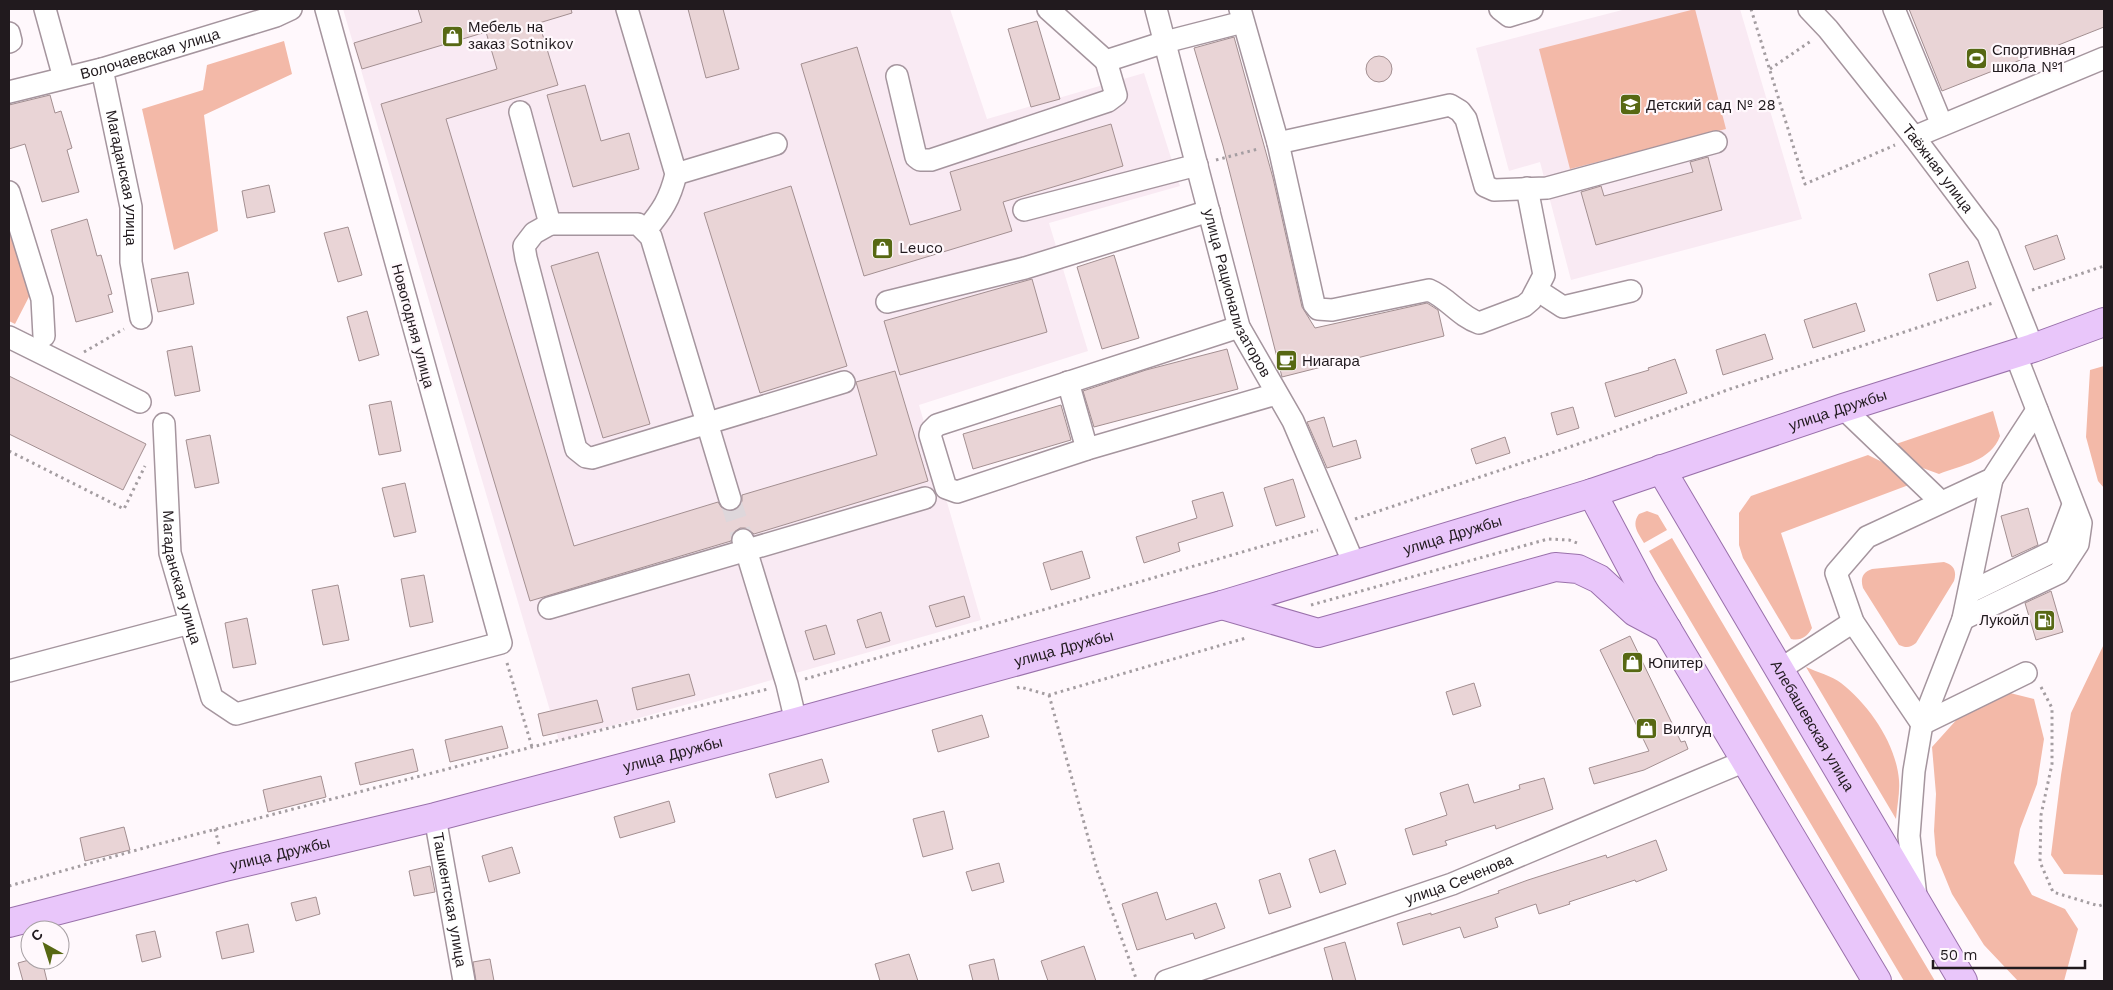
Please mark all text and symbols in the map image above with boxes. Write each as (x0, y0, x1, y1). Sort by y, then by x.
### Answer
place label: Мебель на заказ Sotnikov (468, 18, 574, 53)
shop icon: Мебель на заказ Sotnikov (440, 24, 464, 48)
street label: Волочаевская улица (78, 25, 222, 83)
place label: Спортивная школа №1 (1992, 41, 2075, 76)
sports icon: Спортивная школа №1 (1964, 47, 1988, 71)
school or university icon: Детский сад № 28 (1618, 93, 1642, 117)
place label: Детский сад № 28 (1646, 96, 1776, 114)
street label: Магаданская улица (102, 109, 140, 246)
street label: Таёжная улица (1898, 121, 1977, 217)
street label: улица Рационализаторов (1200, 207, 1275, 380)
shop icon: Leuco (871, 236, 895, 260)
place label: Leuco (899, 239, 943, 257)
street label: Новогодняя улица (388, 262, 438, 391)
cafe icon: Ниагара (1274, 349, 1298, 373)
place label: Ниагара (1302, 352, 1360, 370)
street label: улица Дружбы (1786, 386, 1889, 435)
street label: Магаданская улица (159, 510, 205, 647)
street label: улица Дружбы (1401, 512, 1504, 559)
fuel station icon: Лукойл (2033, 608, 2057, 632)
place label: Лукойл (1979, 611, 2029, 629)
street label: улица Дружбы (1012, 626, 1115, 671)
shop icon: Юпитер (1620, 651, 1644, 675)
place label: Юпитер (1648, 654, 1703, 672)
street label: Алебашевская улица (1767, 657, 1858, 795)
shop icon: Вилгуд (1635, 717, 1659, 741)
place label: Вилгуд (1663, 720, 1712, 738)
street label: улица Дружбы (621, 733, 725, 776)
street label: Ташкентская улица (429, 831, 470, 969)
street label: улица Дружбы (229, 833, 332, 874)
street label: улица Сеченова (1403, 850, 1516, 908)
north arrow (20, 920, 70, 970)
text: С (28, 925, 46, 944)
scale bar (1933, 938, 2086, 970)
text: 50 m (1940, 946, 1977, 964)

